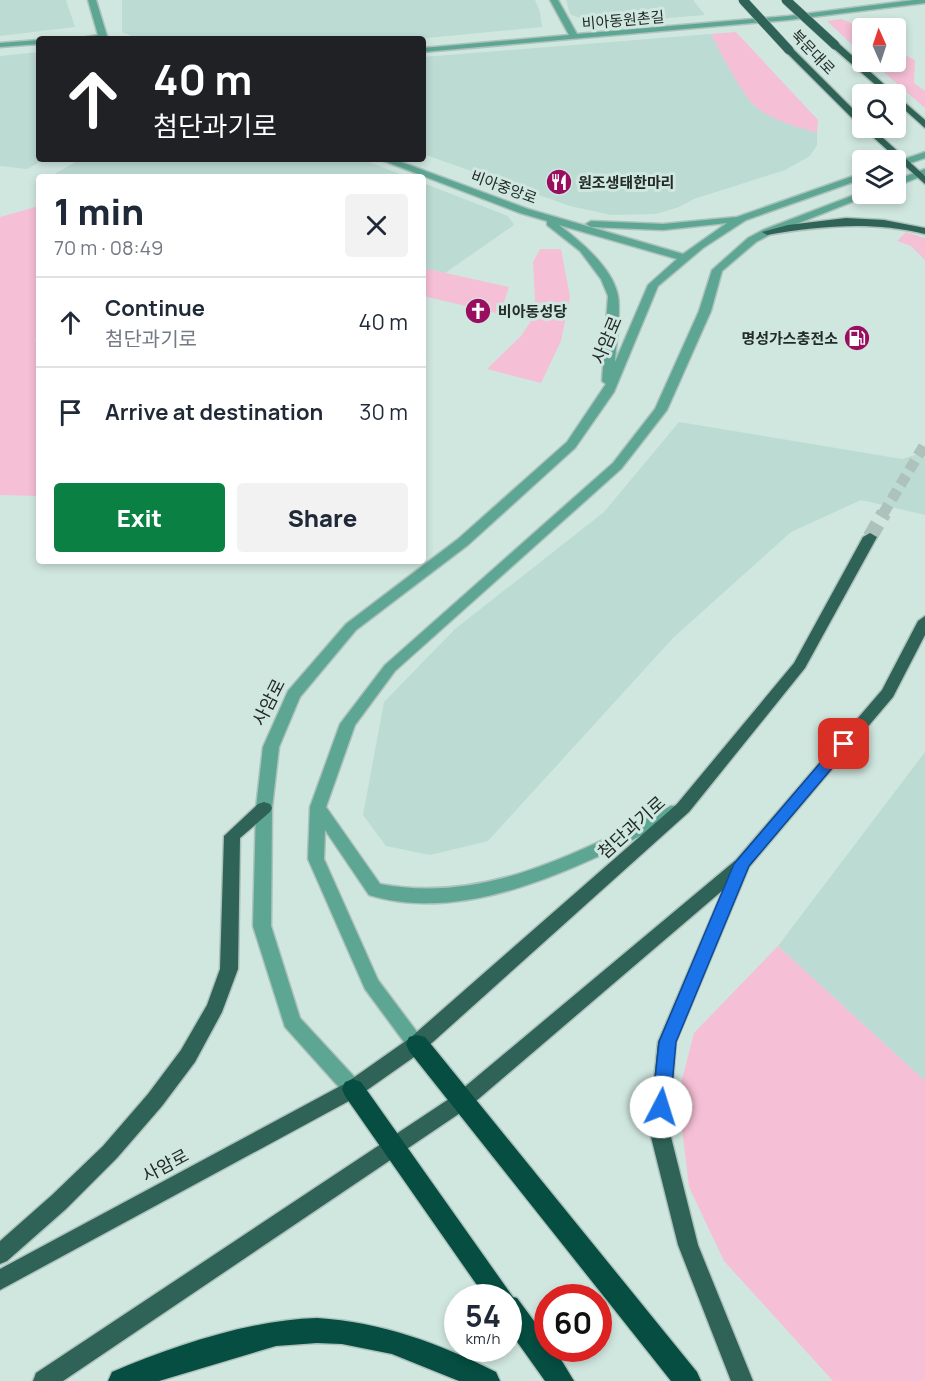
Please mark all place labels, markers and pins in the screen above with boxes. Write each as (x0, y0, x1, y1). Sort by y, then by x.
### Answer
restaurant icon: 원조생태한마리 (544, 167, 574, 197)
place label: 원조생태한마리 (578, 172, 675, 193)
church icon: 비아동성당 (463, 296, 493, 326)
place label: 비아동성당 (498, 301, 567, 322)
fuel station icon: 명성가스충전소 (842, 323, 872, 353)
place label: 명성가스충전소 (741, 328, 838, 349)
pin (818, 718, 869, 769)

